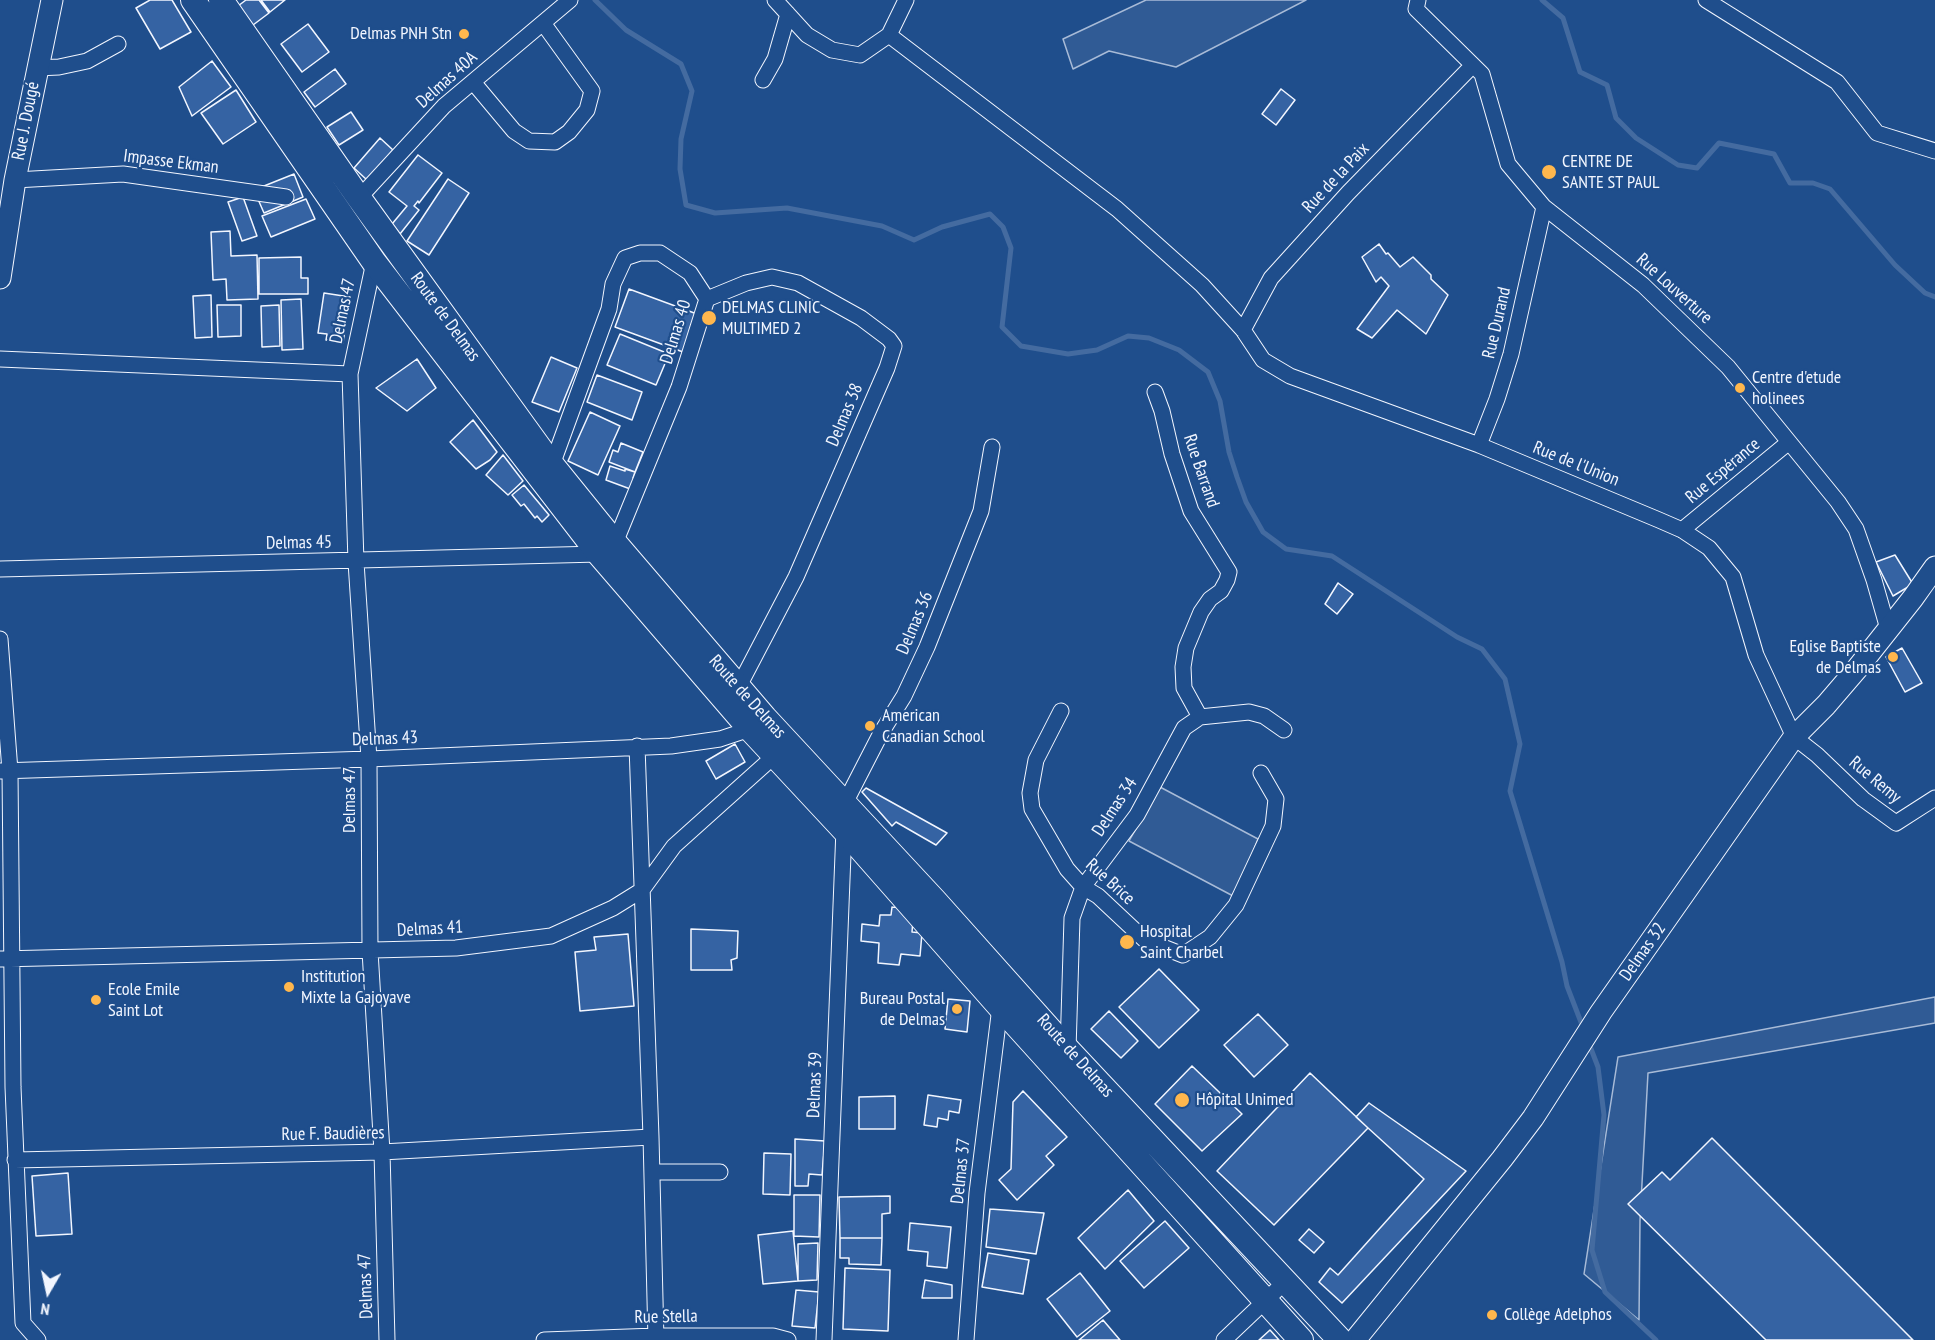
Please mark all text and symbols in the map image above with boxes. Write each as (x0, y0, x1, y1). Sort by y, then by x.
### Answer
place label: Delmas PNH Stn (350, 23, 452, 45)
marker: Delmas PNH Stn (457, 27, 471, 41)
street label: Delmas 40A (412, 47, 482, 113)
street label: Rue J. Dougé (8, 80, 44, 162)
street label: Rue de la Paix (1298, 138, 1374, 218)
street label: Impasse Ekman (122, 145, 220, 179)
place label: CENTRE DE SANTE ST PAUL (1562, 151, 1660, 194)
marker: CENTRE DE SANTE ST PAUL (1540, 163, 1558, 181)
street label: Rue Louverture (1632, 249, 1716, 329)
street label: Route de Delmas (405, 268, 485, 366)
street label: Delmas 47 (326, 276, 360, 346)
street label: Rue Durand (1478, 285, 1516, 361)
street label: Delmas 40 (656, 297, 696, 367)
place label: DELMAS CLINIC MULTIMED 2 (722, 297, 820, 340)
marker: DELMAS CLINIC MULTIMED 2 (700, 309, 718, 327)
place label: Centre d'etude holinees (1752, 367, 1841, 410)
street label: Delmas 38 (822, 380, 868, 450)
marker: Centre d'etude holinees (1733, 381, 1747, 395)
street label: Rue Barrand (1178, 431, 1224, 511)
street label: Rue Espérance (1681, 434, 1765, 508)
street label: Rue de l'Union (1530, 437, 1622, 491)
street label: Delmas 45 (266, 532, 332, 554)
street label: Delmas 36 (892, 588, 938, 658)
place label: Eglise Baptiste de Delmas (1789, 636, 1881, 678)
marker: Eglise Baptiste de Delmas (1886, 650, 1900, 664)
street label: Route de Delmas (704, 651, 790, 743)
place label: American Canadian School (882, 705, 985, 748)
marker: American Canadian School (863, 719, 877, 733)
street label: Delmas 43 (352, 727, 418, 751)
street label: Rue Remy (1844, 752, 1906, 808)
street label: Delmas 47 (339, 767, 361, 833)
street label: Delmas 34 (1088, 773, 1142, 841)
street label: Rue Brice (1081, 854, 1139, 910)
street label: Delmas 41 (396, 916, 464, 942)
street label: Delmas 32 (1615, 919, 1671, 985)
place label: Hospital Saint Charbel (1140, 921, 1223, 964)
marker: Hospital Saint Charbel (1118, 933, 1136, 951)
place label: Institution Mixte la Gajoyave (301, 966, 411, 1008)
place label: Ecole Emile Saint Lot (108, 979, 180, 1022)
marker: Institution Mixte la Gajoyave (282, 980, 296, 994)
place label: Bureau Postal de Delmas (860, 988, 945, 1030)
marker: Ecole Emile Saint Lot (89, 993, 103, 1007)
marker: Bureau Postal de Delmas (950, 1002, 964, 1016)
street label: Route de Delmas (1032, 1010, 1118, 1102)
street label: Delmas 39 (803, 1052, 827, 1118)
place label: Hôpital Unimed (1196, 1089, 1293, 1111)
marker: Hôpital Unimed (1173, 1091, 1191, 1109)
street label: Rue F. Baudières (281, 1122, 385, 1146)
street label: Delmas 37 (947, 1137, 975, 1205)
street label: Delmas 47 (354, 1253, 378, 1319)
north arrow (18, 1262, 78, 1322)
text: N (39, 1299, 51, 1320)
place label: Collège Adelphos (1504, 1304, 1612, 1326)
street label: Rue Stella (634, 1306, 698, 1328)
marker: Collège Adelphos (1485, 1308, 1499, 1322)

